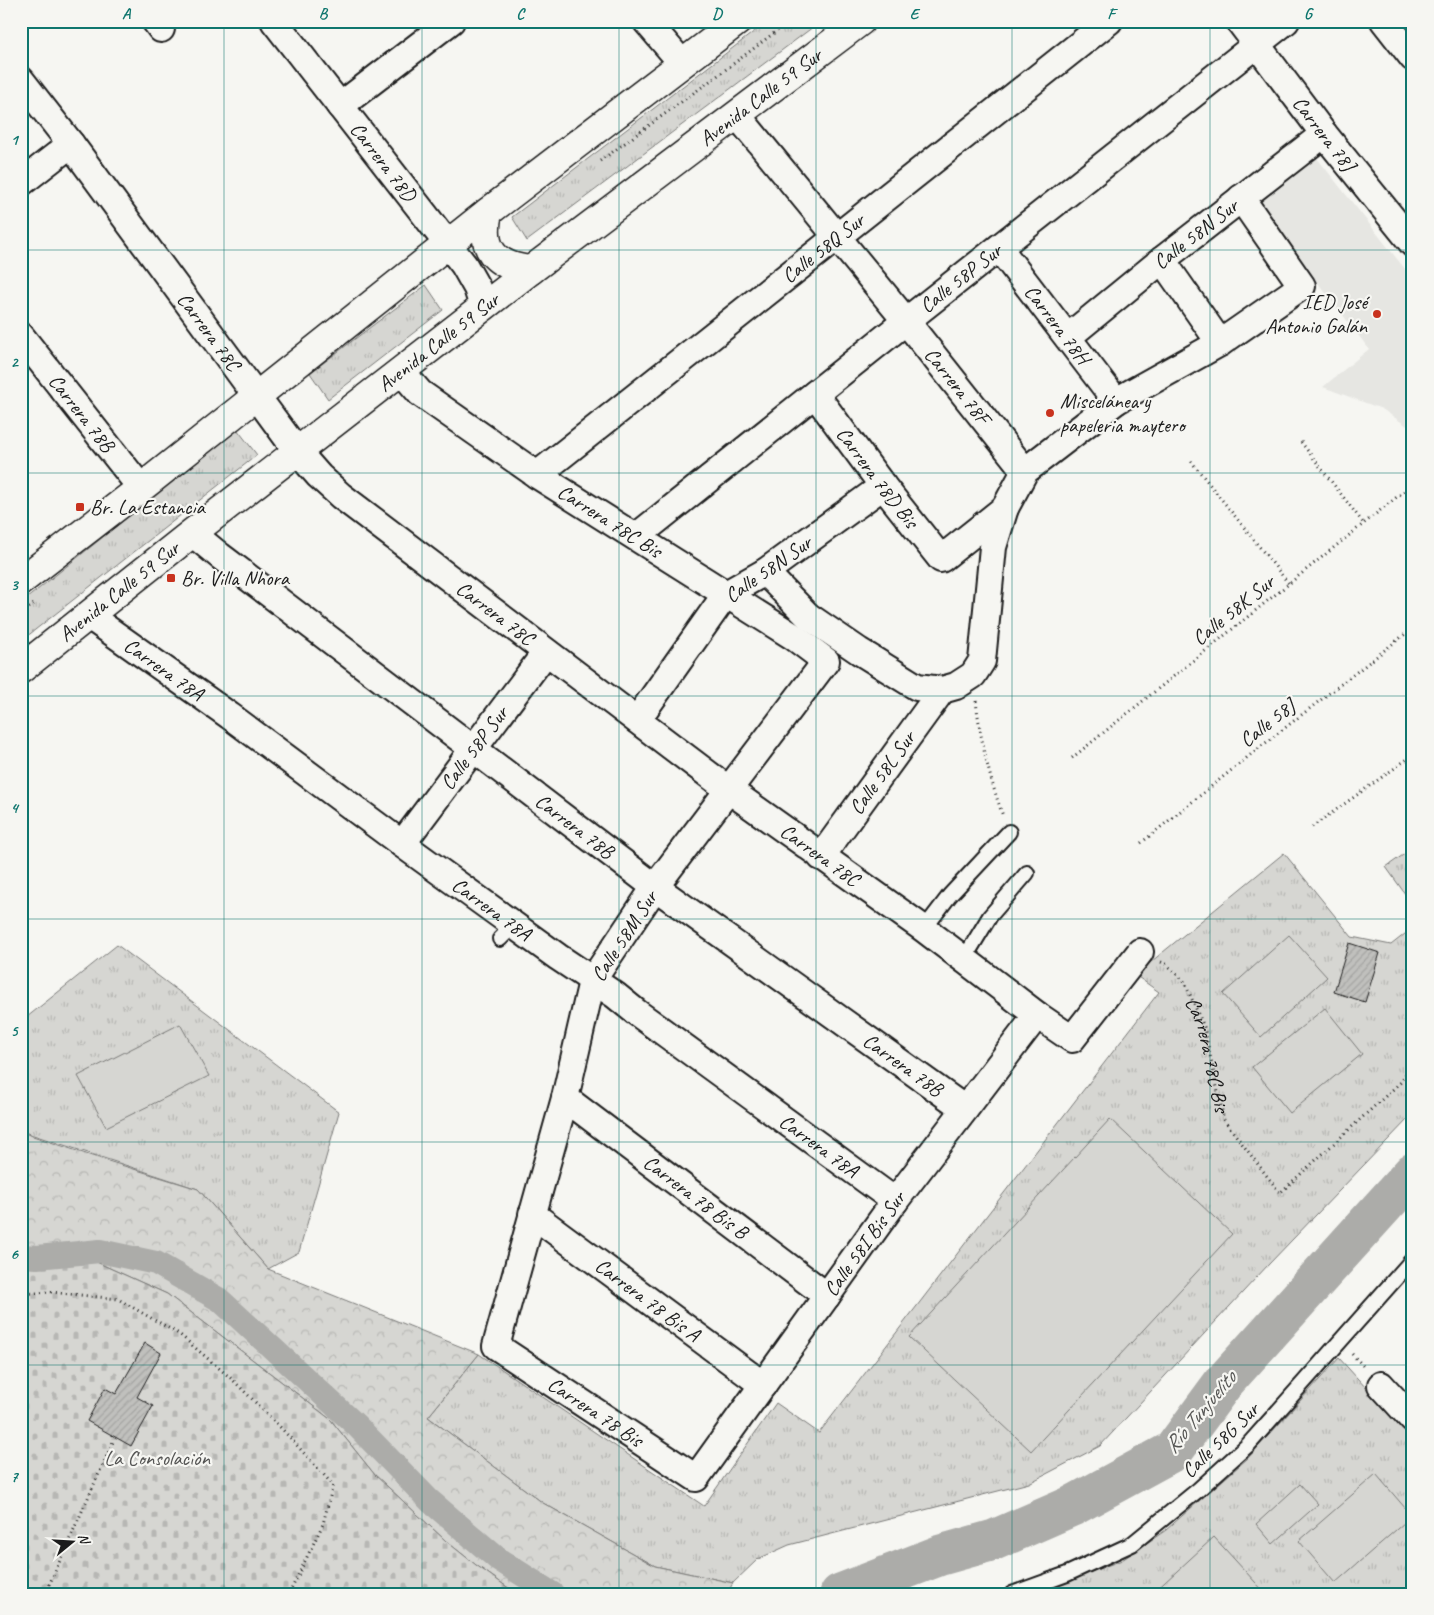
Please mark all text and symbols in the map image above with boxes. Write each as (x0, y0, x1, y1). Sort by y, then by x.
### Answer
text: A (122, 4, 132, 24)
text: B (319, 4, 329, 24)
text: C (516, 4, 526, 24)
text: D (712, 4, 723, 24)
text: E (910, 4, 921, 24)
text: F (1107, 4, 1118, 24)
text: G (1304, 4, 1314, 24)
street label: Avenida Calle 59 Sur (694, 41, 829, 151)
street label: Carrera 78J (1287, 91, 1364, 179)
street label: Carrera 78D (344, 117, 423, 208)
text: 1 (10, 130, 19, 150)
street label: Calle 58N Sur (1148, 191, 1245, 275)
street label: Calle 58Q Sur (776, 206, 871, 289)
street label: Calle 58P Sur (914, 236, 1009, 319)
street label: Carrera 78H (1019, 279, 1098, 372)
street label: Avenida Calle 59 Sur (372, 285, 506, 397)
street label: Carrera 78C (172, 287, 248, 378)
place label: IED José Antonio Galán (1265, 289, 1370, 339)
marker: IED José Antonio Galán (1371, 308, 1383, 320)
street label: Carrera 78F (919, 342, 998, 433)
text: 2 (10, 352, 19, 372)
street label: Carrera 78B (43, 369, 122, 459)
place label: Miscelánea y papeleria maytero (1060, 388, 1187, 438)
marker: Miscelánea y papeleria maytero (1044, 407, 1056, 419)
street label: Carrera 78D Bis (831, 422, 925, 534)
street label: Carrera 78C Bis (553, 478, 668, 564)
place label: Br. La Estancia (90, 494, 206, 520)
marker: Br. La Estancia (74, 501, 86, 513)
street label: Calle 58N Sur (720, 528, 818, 608)
street label: Avenida Calle 59 Sur (53, 534, 186, 647)
place label: Br. Villa Nhora (181, 565, 291, 591)
street label: Calle 58K Sur (1187, 568, 1281, 651)
marker: Br. Villa Nhora (165, 572, 177, 584)
text: 3 (10, 575, 19, 595)
street label: Carrera 78C (451, 575, 541, 652)
street label: Carrera 78A (119, 632, 210, 707)
street label: Calle 58J (1234, 691, 1303, 753)
street label: Calle 58P Sur (434, 699, 515, 795)
street label: Calle 58L Sur (843, 724, 922, 820)
street label: Carrera 78B (530, 788, 621, 865)
text: 4 (10, 798, 19, 818)
street label: Carrera 78C (775, 818, 866, 893)
street label: Carrera 78A (447, 872, 538, 947)
street label: Calle 58M Sur (585, 884, 664, 986)
street label: Carrera 78C Bis (1180, 993, 1235, 1116)
text: 5 (11, 1021, 20, 1041)
street label: Carrera 78B (858, 1027, 950, 1103)
street label: Carrera 78A (774, 1108, 865, 1184)
street label: Carrera 78 Bis B (638, 1149, 755, 1246)
street label: Calle 58I Bis Sur (818, 1185, 912, 1301)
text: 6 (10, 1244, 19, 1264)
street label: Carrera 78 Bis A (590, 1252, 707, 1348)
water label: Río Tunjuelito (1158, 1363, 1244, 1459)
street label: Carrera 78 Bis (543, 1371, 649, 1453)
street label: Calle 58G Sur (1176, 1395, 1266, 1483)
park label: La Consolación (104, 1445, 210, 1471)
text: 7 (10, 1467, 19, 1487)
north arrow (48, 1518, 98, 1568)
text: N (74, 1531, 94, 1547)

